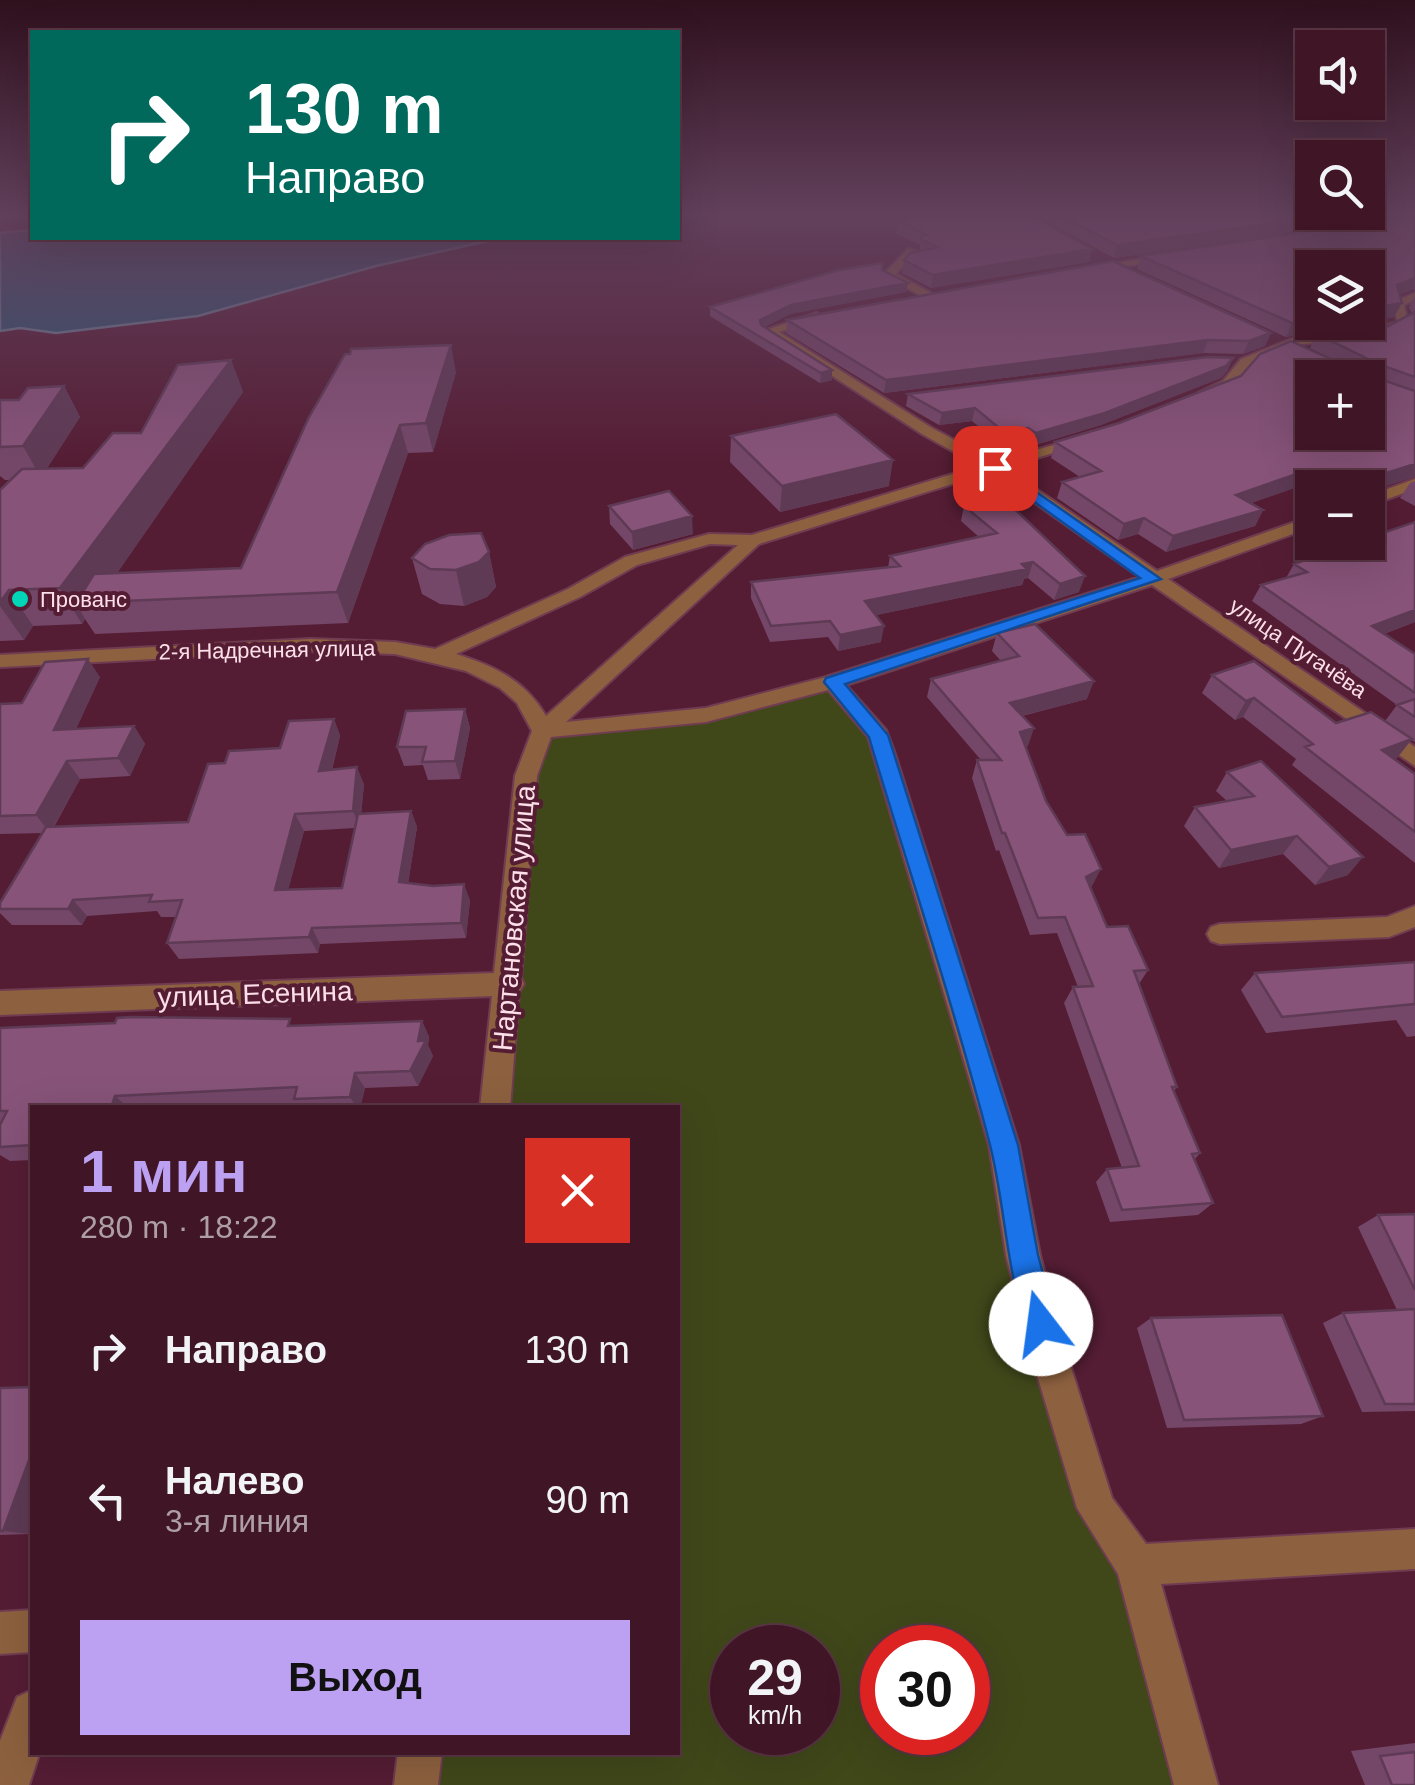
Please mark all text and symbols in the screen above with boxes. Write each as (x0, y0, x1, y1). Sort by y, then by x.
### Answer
map controls (1295, 30, 1385, 560)
button: sound (1295, 30, 1385, 120)
icon: right (80, 70, 210, 200)
text: 130 m (245, 70, 443, 148)
button: search (1295, 140, 1385, 230)
text: Направо (245, 152, 425, 203)
button: layers (1295, 250, 1385, 340)
button: + (1295, 360, 1385, 450)
pin (953, 426, 1038, 511)
icon: arrive (968, 441, 1023, 496)
button: − (1295, 470, 1385, 560)
place label: Прованс (40, 587, 127, 612)
marker: Прованс (9, 588, 31, 610)
street label: улица Пугачёва (1225, 593, 1372, 704)
street label: 2-я Надречная улица (158, 636, 376, 664)
street label: Нартановская улица (487, 783, 541, 1052)
street label: улица Есенина (157, 975, 353, 1013)
text: 1 мин (80, 1138, 248, 1205)
button: close (525, 1138, 630, 1243)
text: 280 m · 18:22 (80, 1209, 277, 1245)
position arrow (989, 1272, 1093, 1376)
icon: right (80, 1323, 135, 1378)
text: Направо (165, 1329, 327, 1371)
text: 130 m (524, 1329, 630, 1371)
text: Налево (165, 1460, 304, 1502)
icon: left (80, 1473, 135, 1528)
text: 90 m (546, 1479, 630, 1521)
text: 3-я линия (165, 1503, 309, 1539)
button: Выход (80, 1620, 630, 1735)
speed limit sign: 30 (860, 1625, 990, 1755)
text: 29 (747, 1650, 803, 1706)
text: km/h (748, 1701, 802, 1729)

